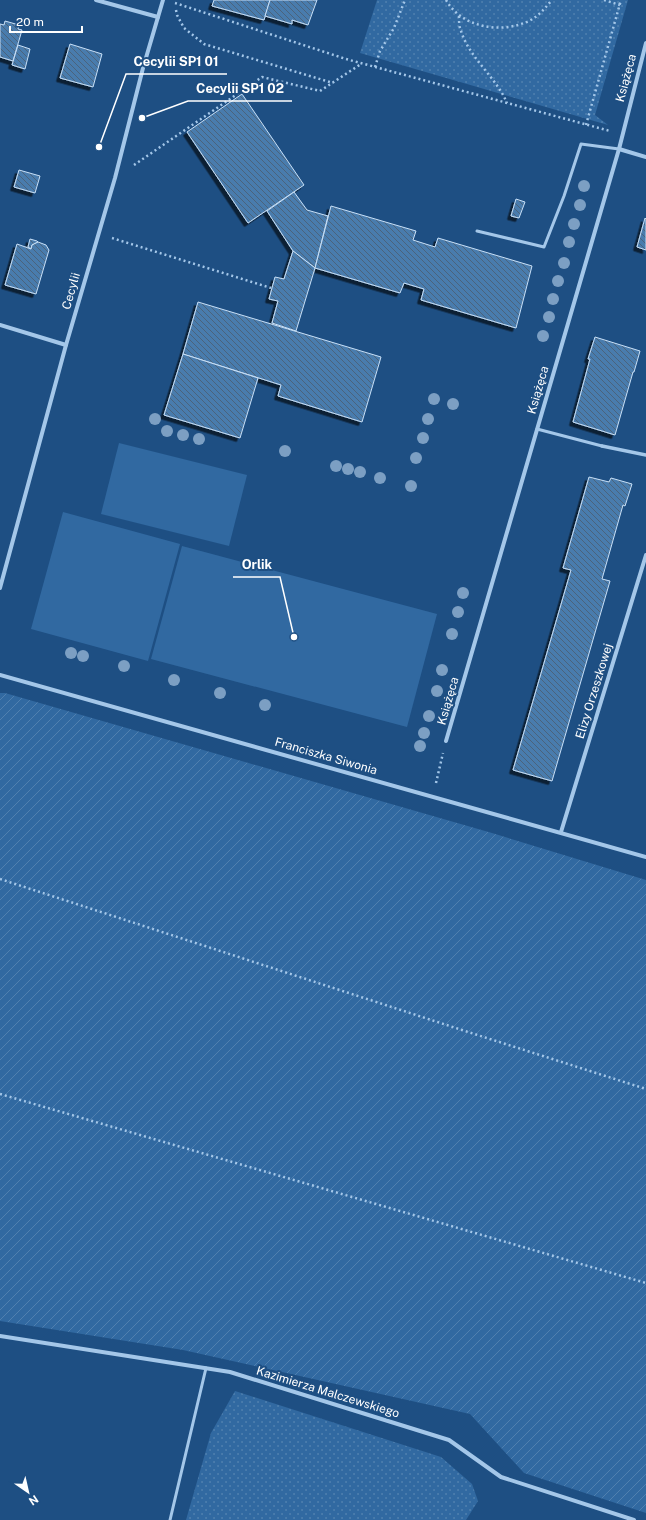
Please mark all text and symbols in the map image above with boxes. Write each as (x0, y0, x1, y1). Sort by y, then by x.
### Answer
scale bar (10, 8, 82, 34)
text: 20 m (16, 15, 44, 29)
callout: Cecylii SP1 01 (126, 49, 227, 74)
street label: Książęca (613, 52, 639, 104)
text: Cecylii SP1 01 (133, 54, 219, 69)
callout: Cecylii SP1 02 (188, 76, 292, 101)
text: Cecylii SP1 02 (196, 81, 284, 96)
street label: Cecylii (59, 271, 83, 311)
street label: Książęca (524, 364, 552, 416)
callout: Orlik (233, 552, 280, 577)
text: Orlik (242, 557, 273, 572)
street label: Elizy Orzeszkowej (573, 642, 615, 740)
street label: Książęca (434, 675, 462, 727)
street label: Franciszka Siwonia (273, 735, 379, 777)
street label: Kazimierza Malczewskiego (255, 1364, 402, 1421)
north arrow (8, 1472, 48, 1512)
text: N (27, 1493, 41, 1508)

